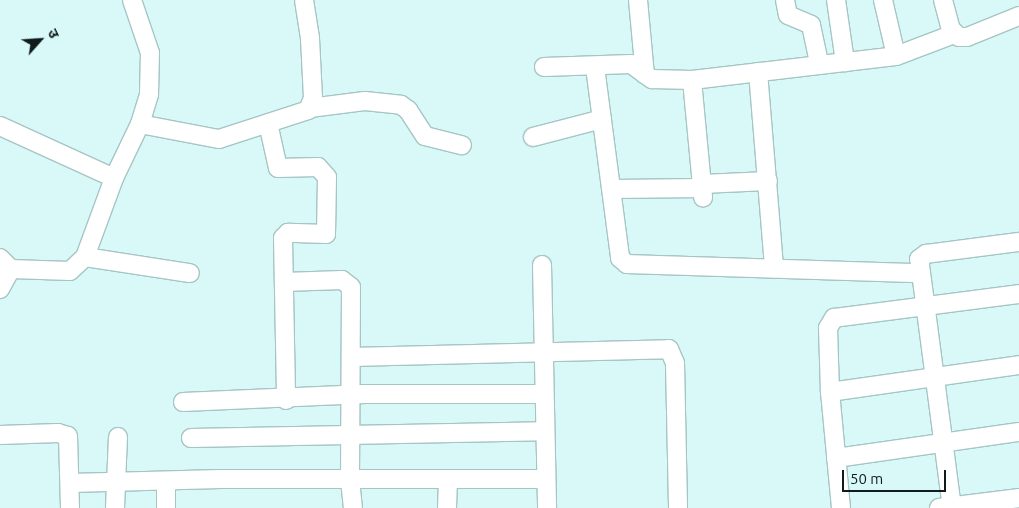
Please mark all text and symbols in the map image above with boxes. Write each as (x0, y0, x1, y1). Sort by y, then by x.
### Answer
north arrow (15, 15, 65, 65)
text: उ (44, 26, 62, 41)
scale bar (844, 460, 948, 492)
text: 50 m (850, 470, 883, 487)

